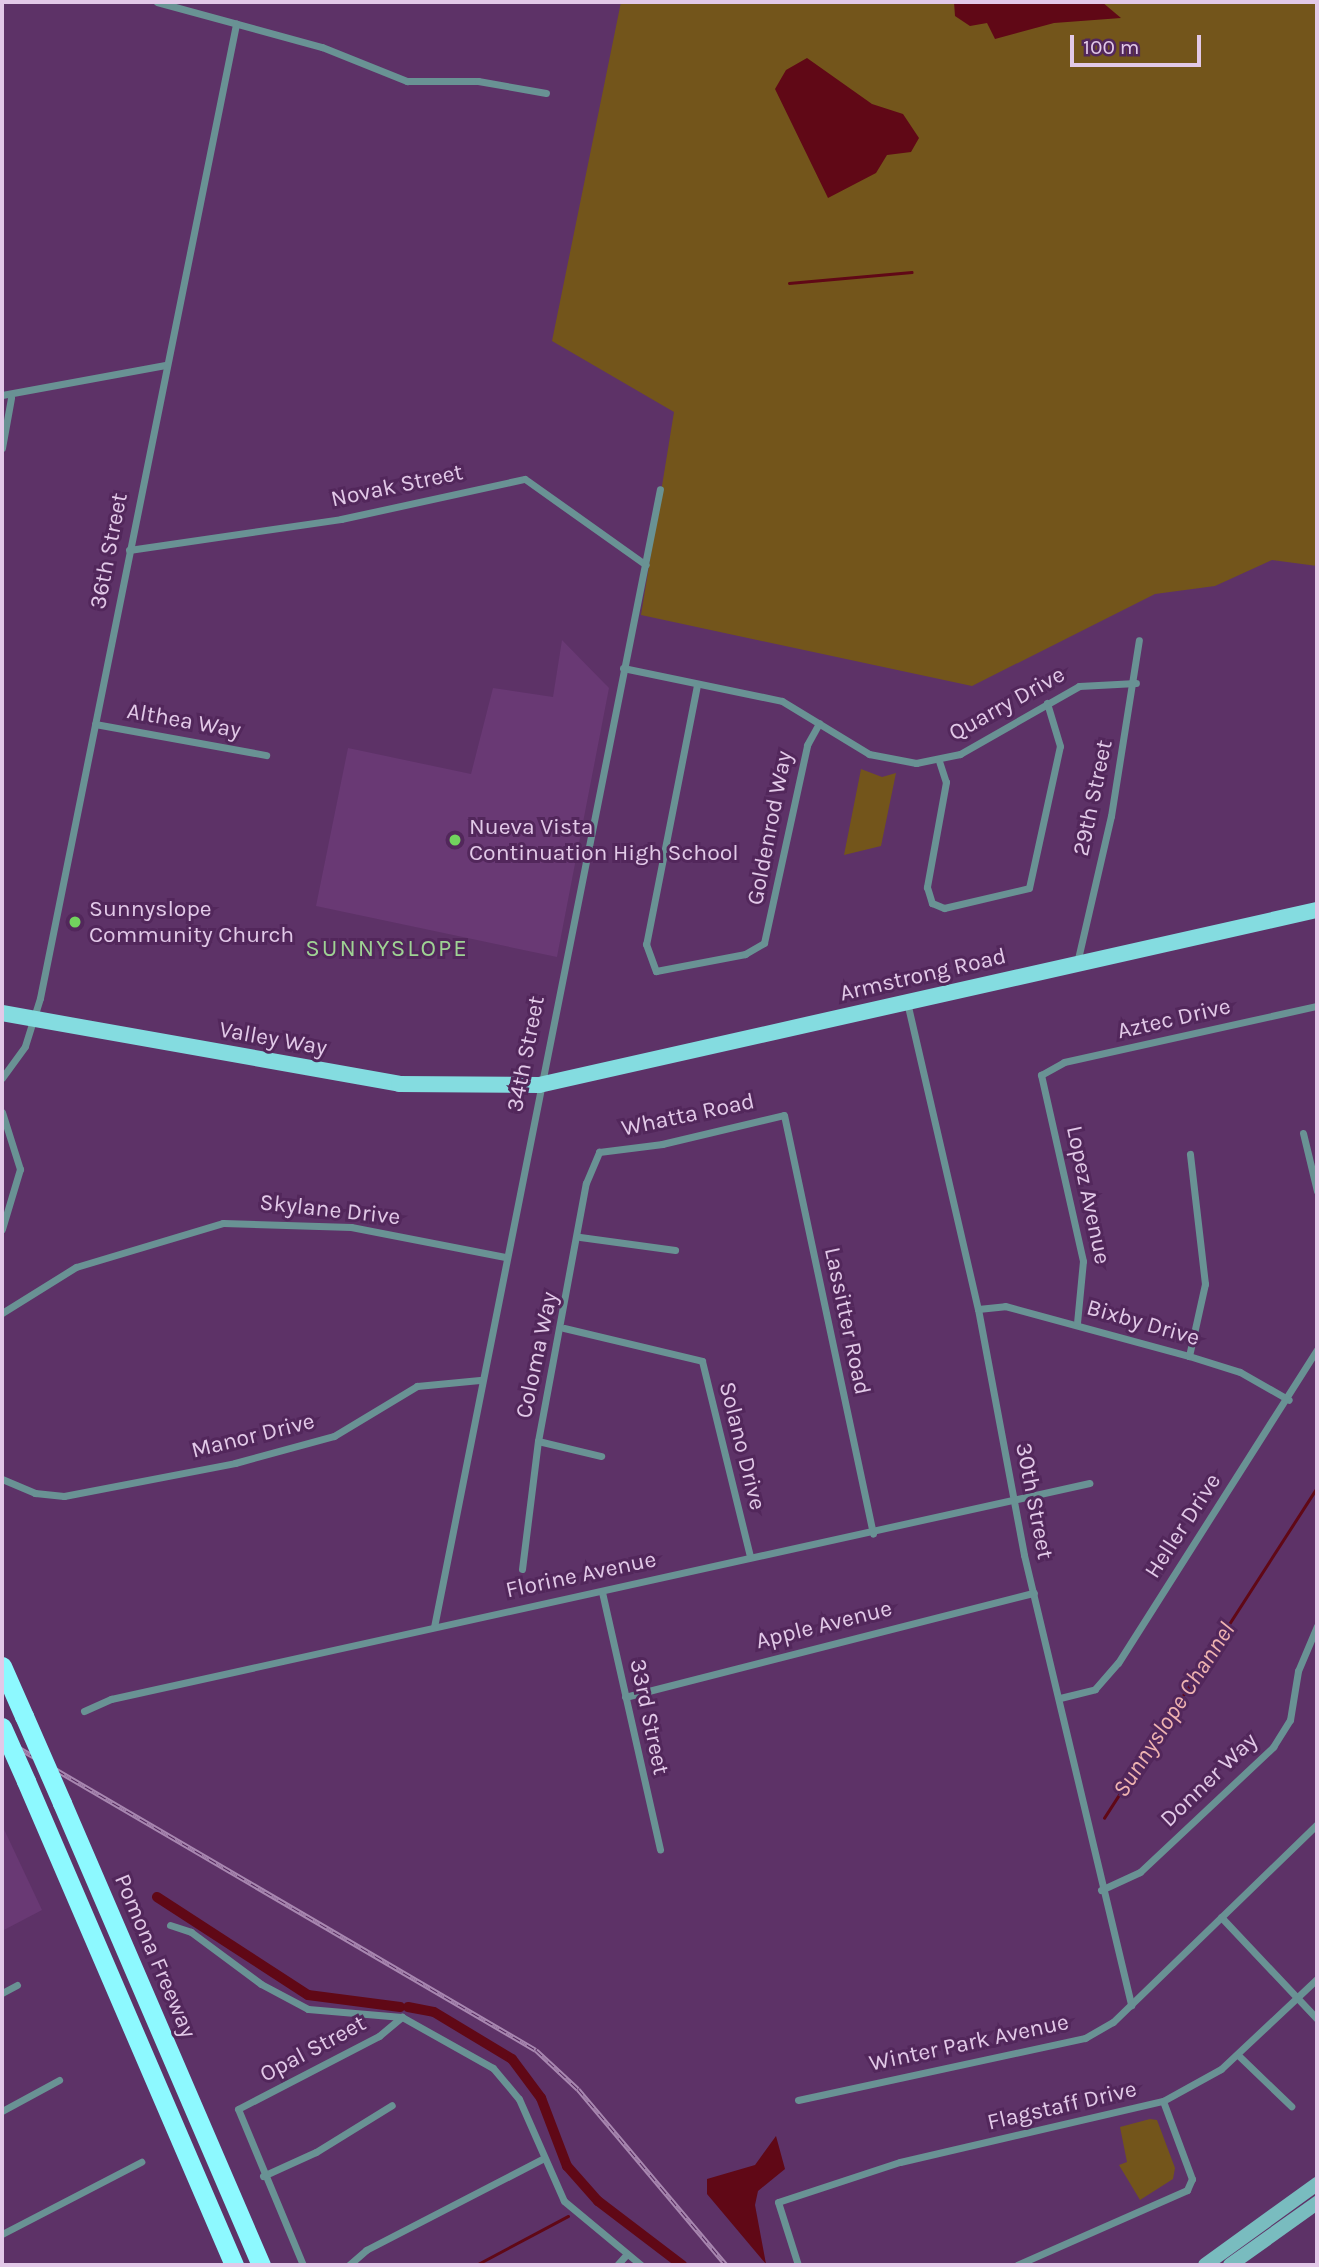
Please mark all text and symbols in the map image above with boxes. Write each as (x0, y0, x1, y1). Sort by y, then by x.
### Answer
scale bar (1074, 21, 1205, 65)
text: 100 m (1083, 35, 1140, 59)
street label: Novak Street (329, 459, 465, 513)
street label: 36th Street (84, 491, 134, 611)
street label: Quarry Drive (944, 661, 1070, 747)
street label: Althea Way (125, 697, 243, 745)
street label: 29th Street (1067, 738, 1119, 858)
street label: Goldenrod Way (742, 749, 798, 907)
place label: Nueva Vista Continuation High School (469, 813, 739, 867)
marker: Nueva Vista Continuation High School (447, 832, 463, 848)
place label: Sunnyslope Community Church (89, 895, 294, 949)
marker: Sunnyslope Community Church (67, 914, 83, 930)
district label: SUNNYSLOPE (307, 935, 467, 963)
street label: Armstrong Road (837, 942, 1009, 1008)
street label: Aztec Drive (1115, 993, 1233, 1045)
street label: 34th Street (501, 994, 551, 1114)
street label: Valley Way (217, 1016, 329, 1062)
street label: Whatta Road (619, 1087, 757, 1143)
street label: Lopez Avenue (1060, 1123, 1116, 1267)
street label: Skylane Drive (258, 1189, 402, 1231)
street label: Lassitter Road (818, 1245, 876, 1397)
street label: Coloma Way (510, 1289, 564, 1421)
street label: Bixby Drive (1083, 1294, 1203, 1352)
street label: Solano Drive (713, 1379, 771, 1513)
street label: Manor Drive (188, 1407, 318, 1465)
street label: 30th Street (1009, 1440, 1059, 1562)
street label: Heller Drive (1139, 1468, 1227, 1584)
street label: Florine Avenue (503, 1546, 659, 1604)
street label: Apple Avenue (753, 1595, 895, 1655)
water label: Sunnyslope Channel (1107, 1617, 1241, 1803)
street label: 33rd Street (623, 1657, 675, 1777)
street label: Donner Way (1155, 1727, 1263, 1833)
street label: Pomona Freeway (108, 1870, 202, 2042)
street label: Winter Park Avenue (867, 2008, 1071, 2078)
street label: Opal Street (255, 2010, 371, 2088)
street label: Flagstaff Drive (985, 2075, 1139, 2137)

